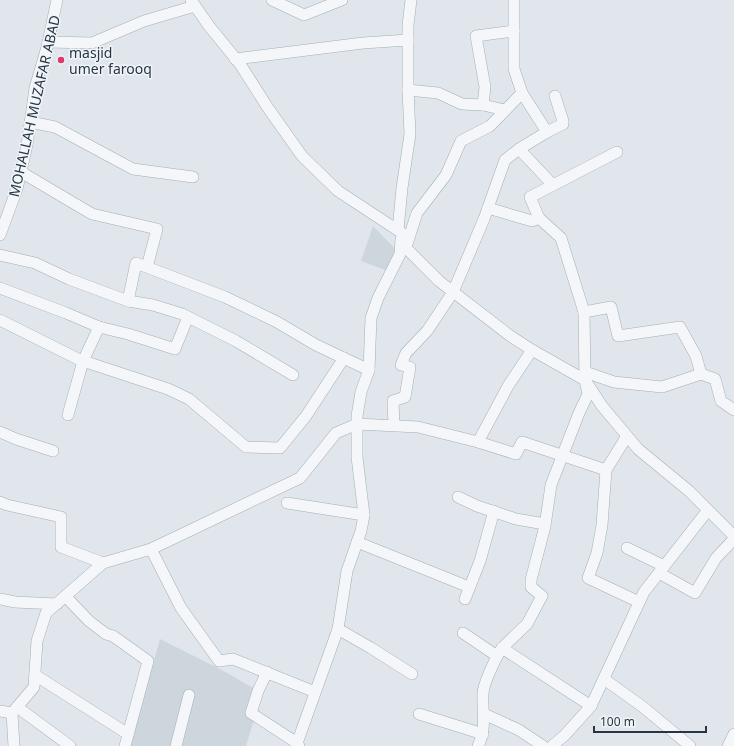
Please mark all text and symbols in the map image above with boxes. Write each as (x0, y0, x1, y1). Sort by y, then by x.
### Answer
street label: MOHALLAH MUZAFAR ABAD (4, 13, 64, 199)
place label: masjid umer farooq (69, 43, 152, 78)
marker: masjid umer farooq (56, 55, 66, 65)
scale bar (594, 708, 706, 734)
text: 100 m (600, 713, 635, 730)

